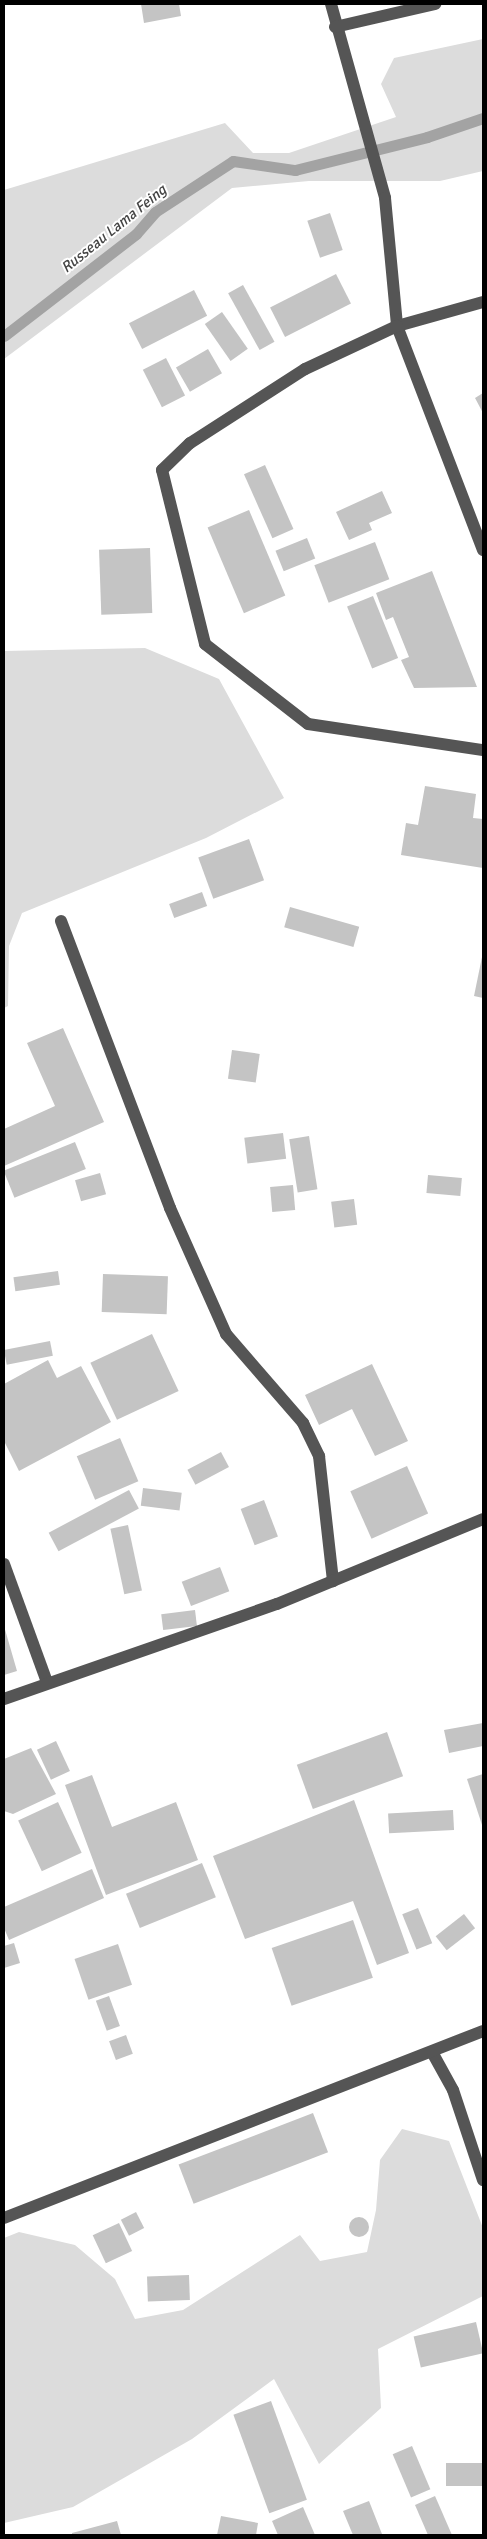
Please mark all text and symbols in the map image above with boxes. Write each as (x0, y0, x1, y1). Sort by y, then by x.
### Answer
water label: Russeau Lama Feing (58, 181, 170, 277)

